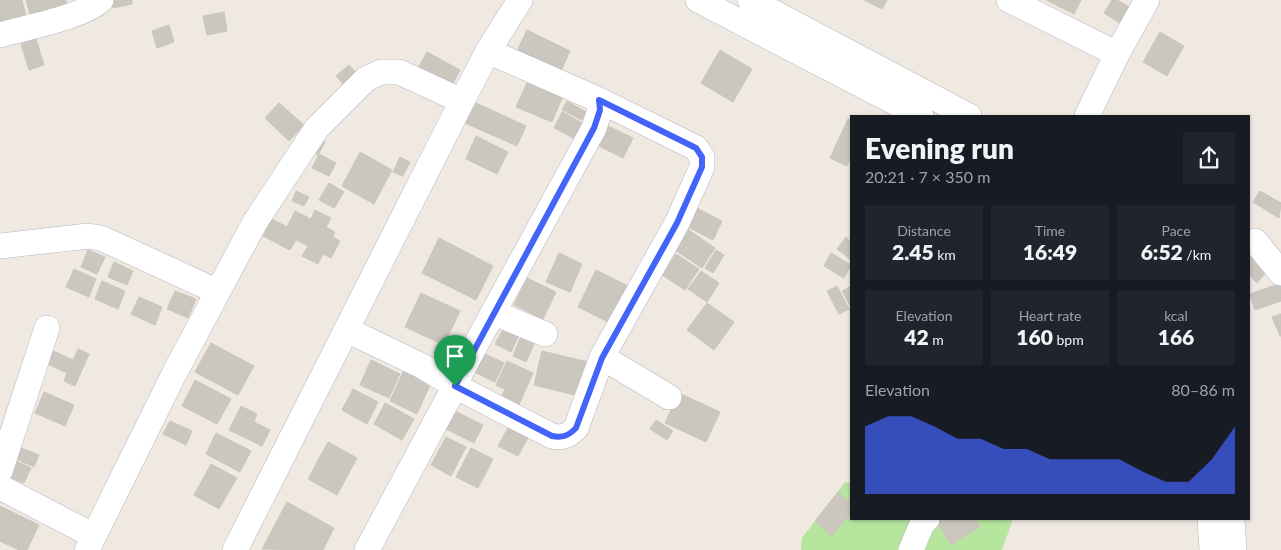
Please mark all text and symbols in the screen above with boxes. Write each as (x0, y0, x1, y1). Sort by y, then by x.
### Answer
text: Evening run (865, 131, 1014, 165)
button: share (1183, 132, 1235, 184)
text: 20:21 · 7 × 350 m (865, 167, 990, 186)
text: Distance (897, 222, 951, 239)
text: Time (1035, 222, 1065, 239)
text: Pace (1161, 222, 1191, 239)
text: 2.45 (892, 239, 934, 264)
text: 16:49 (1023, 239, 1077, 264)
text: 6:52 (1141, 239, 1183, 264)
text: km (934, 246, 956, 263)
text: /km (1183, 246, 1211, 263)
text: Elevation (896, 307, 952, 324)
text: Heart rate (1019, 307, 1081, 324)
text: kcal (1164, 307, 1188, 324)
text: 42 (904, 324, 929, 349)
text: 160 (1016, 324, 1053, 349)
text: 166 (1158, 324, 1194, 349)
text: m (929, 331, 944, 348)
text: bpm (1053, 331, 1084, 348)
pin (434, 335, 476, 386)
icon: arrive (441, 342, 469, 370)
text: Elevation (865, 380, 930, 399)
text: 80–86 m (1171, 380, 1235, 399)

